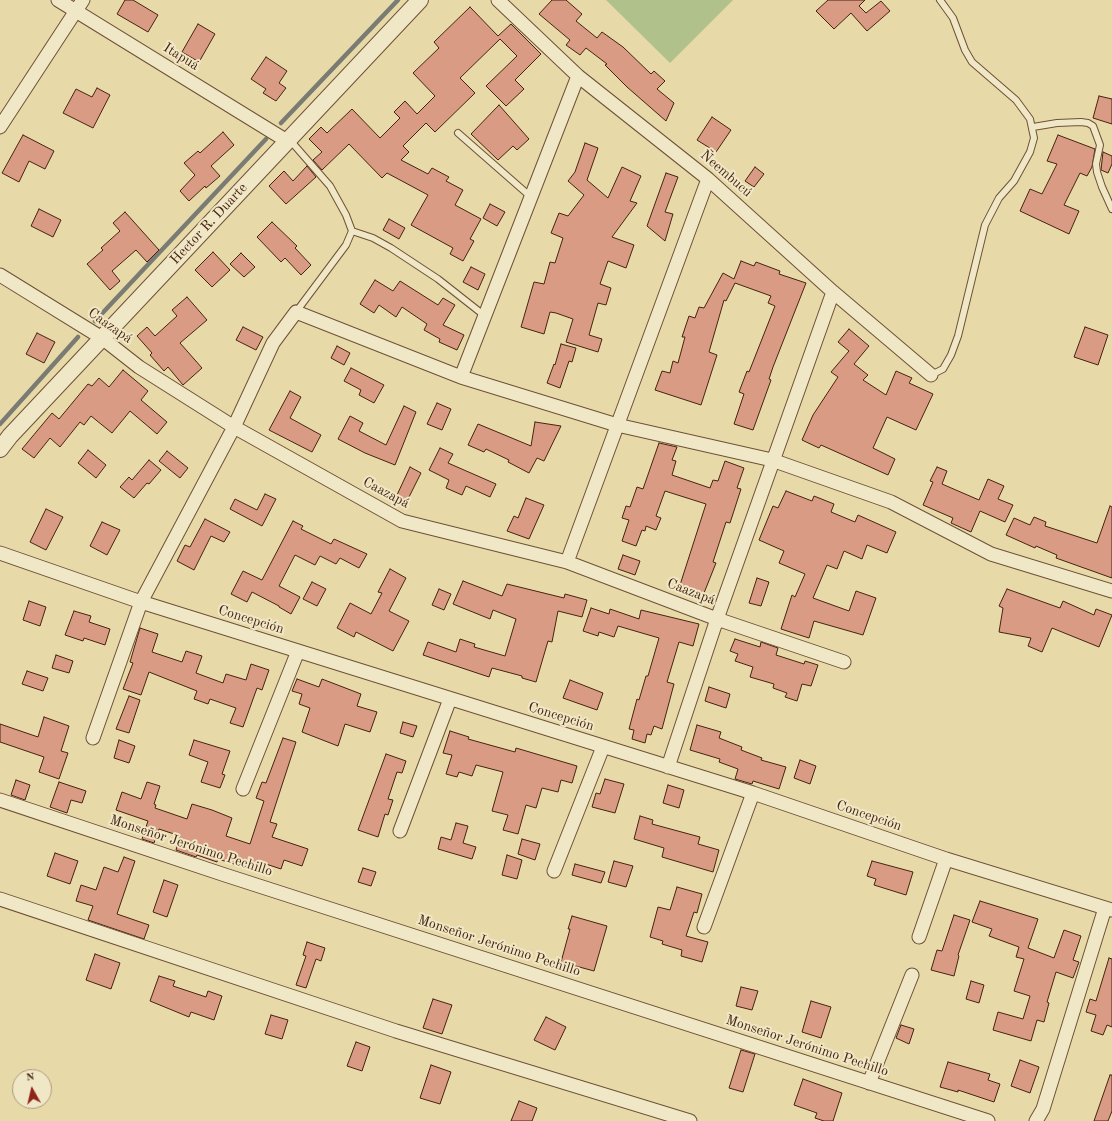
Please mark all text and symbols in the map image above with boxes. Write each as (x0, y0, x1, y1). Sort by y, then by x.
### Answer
street label: Itapuá (160, 40, 202, 74)
street label: Ñeembucú (697, 147, 755, 201)
street label: Hector R. Duarte (167, 180, 251, 268)
street label: Caazapá (85, 305, 135, 347)
street label: Caazapá (360, 474, 412, 512)
street label: Caazapá (664, 575, 718, 609)
street label: Concepción (216, 602, 286, 638)
street label: Concepción (526, 699, 596, 735)
street label: Concepción (834, 797, 904, 835)
street label: Monseñor Jerónimo Pechillo (107, 812, 275, 880)
street label: Monseñor Jerónimo Pechillo (415, 912, 583, 980)
street label: Monseñor Jerónimo Pechillo (723, 1012, 891, 1080)
north arrow (12, 1069, 52, 1109)
text: N (25, 1072, 35, 1084)

